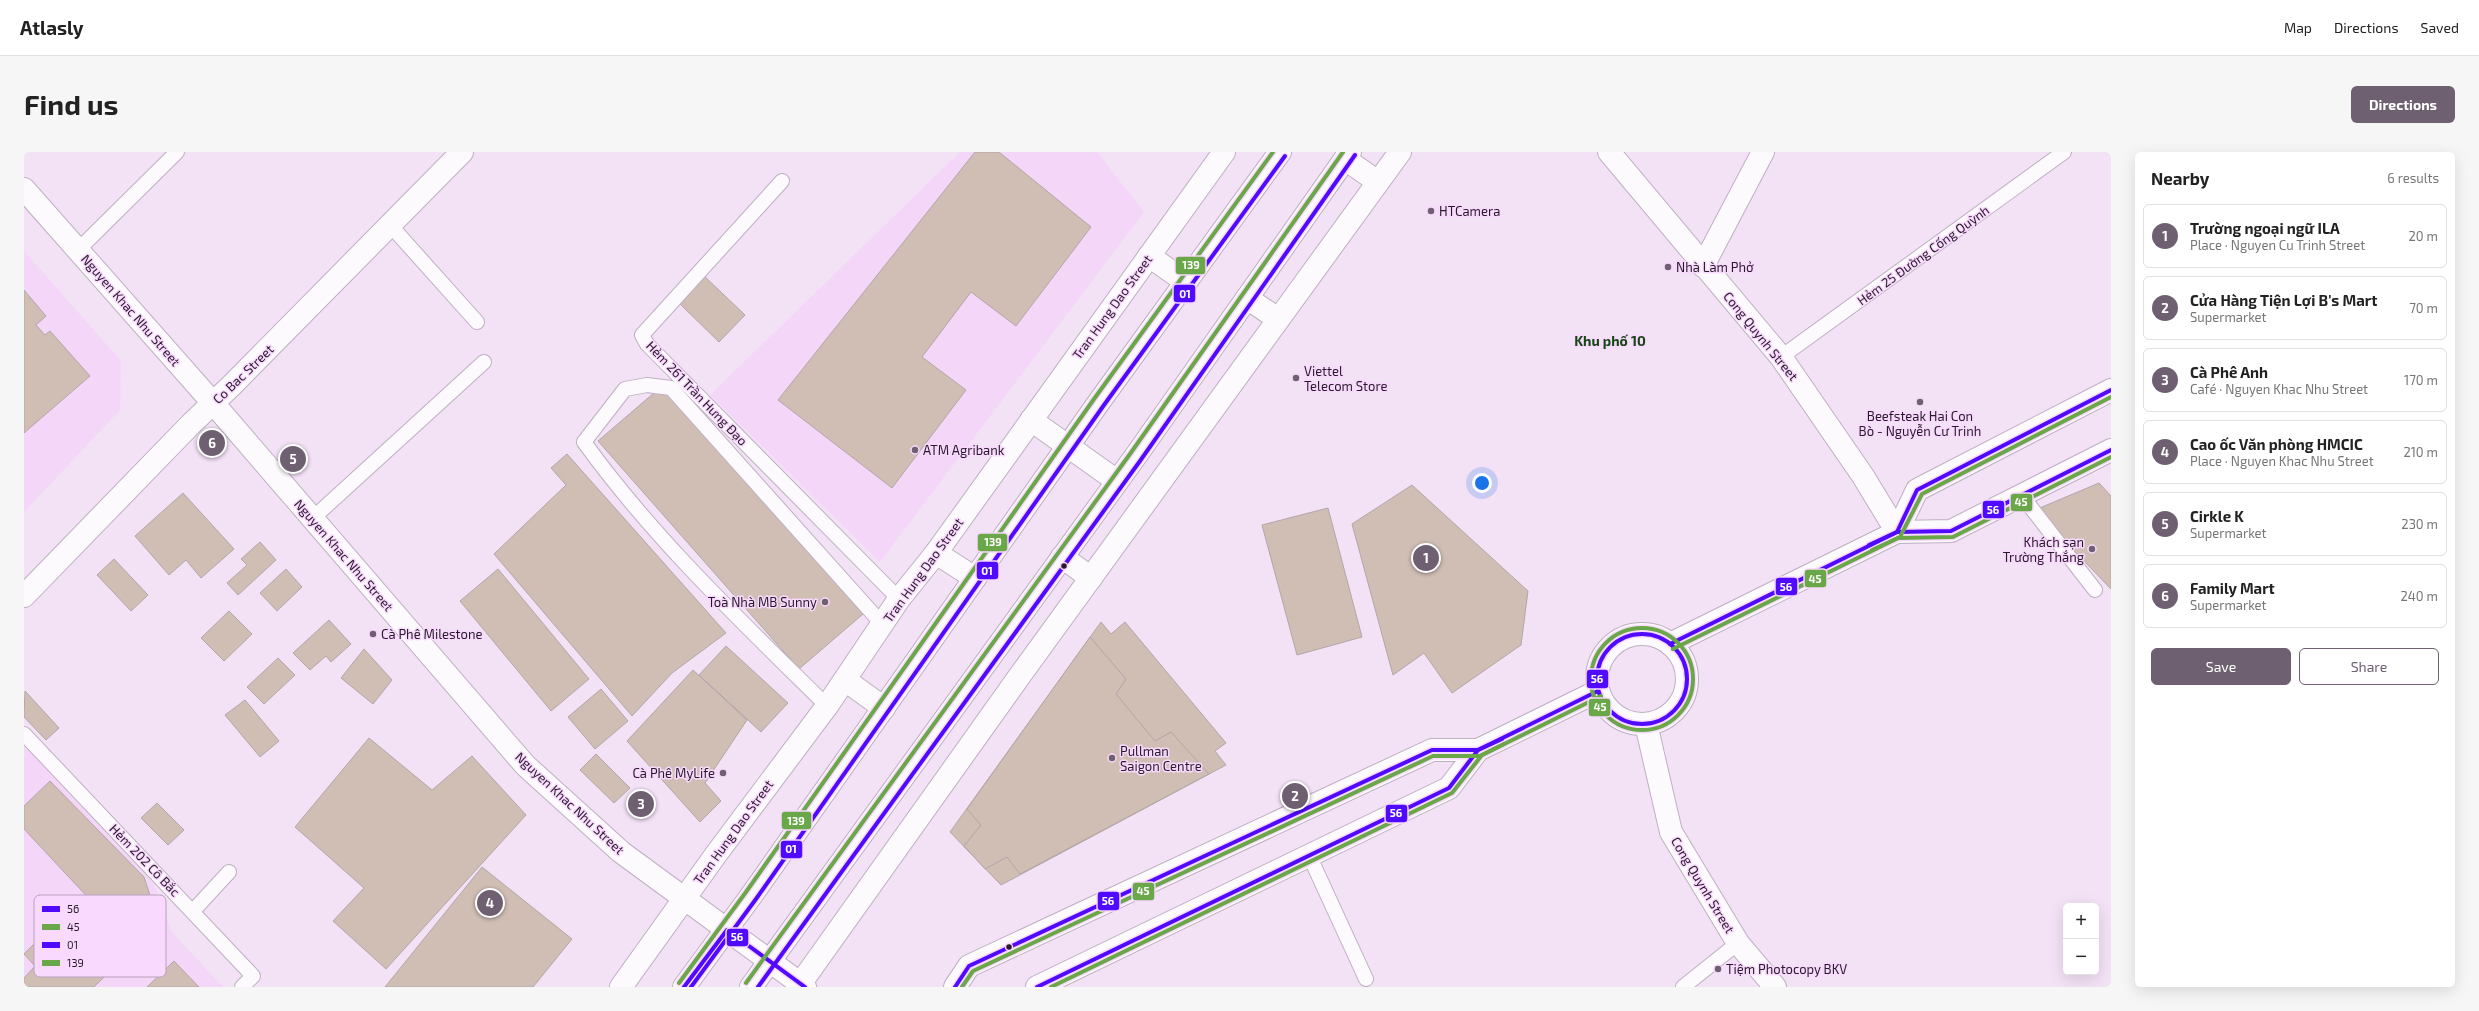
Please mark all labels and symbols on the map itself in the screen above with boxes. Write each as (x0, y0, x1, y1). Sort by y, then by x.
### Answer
street label: Hẻm 25 Đường Cống Quỳnh (1854, 202, 1992, 308)
place label: HTCamera (1439, 203, 1500, 219)
marker: HTCamera (1426, 206, 1436, 216)
street label: Nguyen Khac Nhu Street (78, 251, 184, 369)
street label: Tran Hung Dao Street (1069, 252, 1155, 362)
line badge: 139 (1175, 256, 1206, 275)
text: 139 (1182, 258, 1200, 271)
place label: Nhà Làm Phở (1676, 259, 1754, 275)
marker: Nhà Làm Phở (1663, 262, 1673, 272)
line badge: 01 (1173, 284, 1196, 303)
text: 01 (1179, 287, 1191, 300)
street label: Cong Quynh Street (1720, 288, 1802, 384)
district label: Khu phố 10 (1574, 332, 1646, 349)
street label: Hẻm 261 Trần Hưng Đạo (643, 337, 751, 449)
street label: Co Bac Street (209, 341, 277, 407)
place label: Viettel Telecom Store (1304, 363, 1387, 394)
marker: Viettel Telecom Store (1291, 373, 1301, 383)
marker: Beefsteak Hai Con Bò - Nguyễn Cư Trinh (1915, 397, 1925, 407)
place label: Beefsteak Hai Con Bò - Nguyễn Cư Trinh (1859, 408, 1981, 439)
pin: 6 (199, 428, 225, 458)
place label: ATM Agribank (923, 442, 1005, 458)
pin: 5 (280, 444, 306, 474)
marker: ATM Agribank (910, 445, 920, 455)
your location (1472, 473, 1492, 493)
line badge: 45 (2010, 493, 2033, 512)
text: 45 (2014, 495, 2028, 508)
street label: Nguyen Khac Nhu Street (291, 496, 397, 614)
line badge: 56 (1982, 500, 2005, 519)
text: 56 (1987, 503, 2000, 516)
street label: Tran Hung Dao Street (880, 515, 966, 625)
line badge: 139 (977, 533, 1008, 552)
place label: Khách sạn Trường Thắng (2003, 534, 2084, 565)
text: 139 (984, 535, 1002, 548)
pin: 1 (1413, 543, 1439, 573)
marker: Khách sạn Trường Thắng (2087, 544, 2097, 554)
line badge: 01 (976, 561, 999, 580)
unlabelled marker (1059, 561, 1069, 571)
text: 01 (981, 564, 993, 577)
line badge: 45 (1804, 569, 1827, 588)
text: 45 (1808, 572, 1822, 585)
line badge: 56 (1775, 577, 1798, 596)
text: 56 (1780, 580, 1793, 593)
place label: Toà Nhà MB Sunny (708, 594, 817, 610)
marker: Toà Nhà MB Sunny (820, 597, 830, 607)
place label: Cà Phê Milestone (381, 626, 483, 642)
marker: Cà Phê Milestone (368, 629, 378, 639)
line badge: 56 (1586, 669, 1609, 689)
text: 56 (1591, 672, 1604, 685)
line badge: 45 (1588, 698, 1611, 717)
text: 45 (1593, 700, 1607, 713)
place label: Pullman Saigon Centre (1120, 743, 1202, 774)
street label: Nguyen Khac Nhu Street (512, 748, 628, 858)
marker: Pullman Saigon Centre (1107, 753, 1117, 763)
place label: Cà Phê MyLife (632, 765, 715, 781)
marker: Cà Phê MyLife (718, 768, 728, 778)
street label: Tran Hung Dao Street (690, 777, 776, 887)
pin: 2 (1282, 781, 1308, 811)
pin: 3 (628, 789, 654, 819)
line badge: 56 (1385, 804, 1408, 823)
text: 56 (1390, 806, 1403, 819)
line badge: 139 (781, 811, 812, 830)
text: 139 (787, 814, 805, 827)
street label: Hẻm 202 Cô Bắc (106, 820, 184, 900)
street label: Cong Quynh Street (1668, 834, 1738, 936)
line badge: 01 (780, 840, 803, 859)
text: 01 (785, 842, 797, 855)
line badge: 45 (1132, 882, 1155, 901)
text: 45 (1136, 884, 1150, 897)
pin: 4 (477, 888, 503, 918)
line badge: 56 (1097, 891, 1120, 911)
text: 56 (1102, 894, 1115, 907)
legend (34, 895, 166, 977)
text: 56 (67, 902, 79, 915)
text: 45 (67, 920, 80, 933)
line badge: 56 (726, 928, 749, 947)
text: 56 (731, 930, 744, 943)
text: 01 (67, 938, 78, 951)
unlabelled marker (1004, 942, 1014, 952)
text: 139 (67, 956, 84, 969)
place label: Tiệm Photocopy BKV (1726, 961, 1847, 977)
marker: Tiệm Photocopy BKV (1713, 964, 1723, 974)

